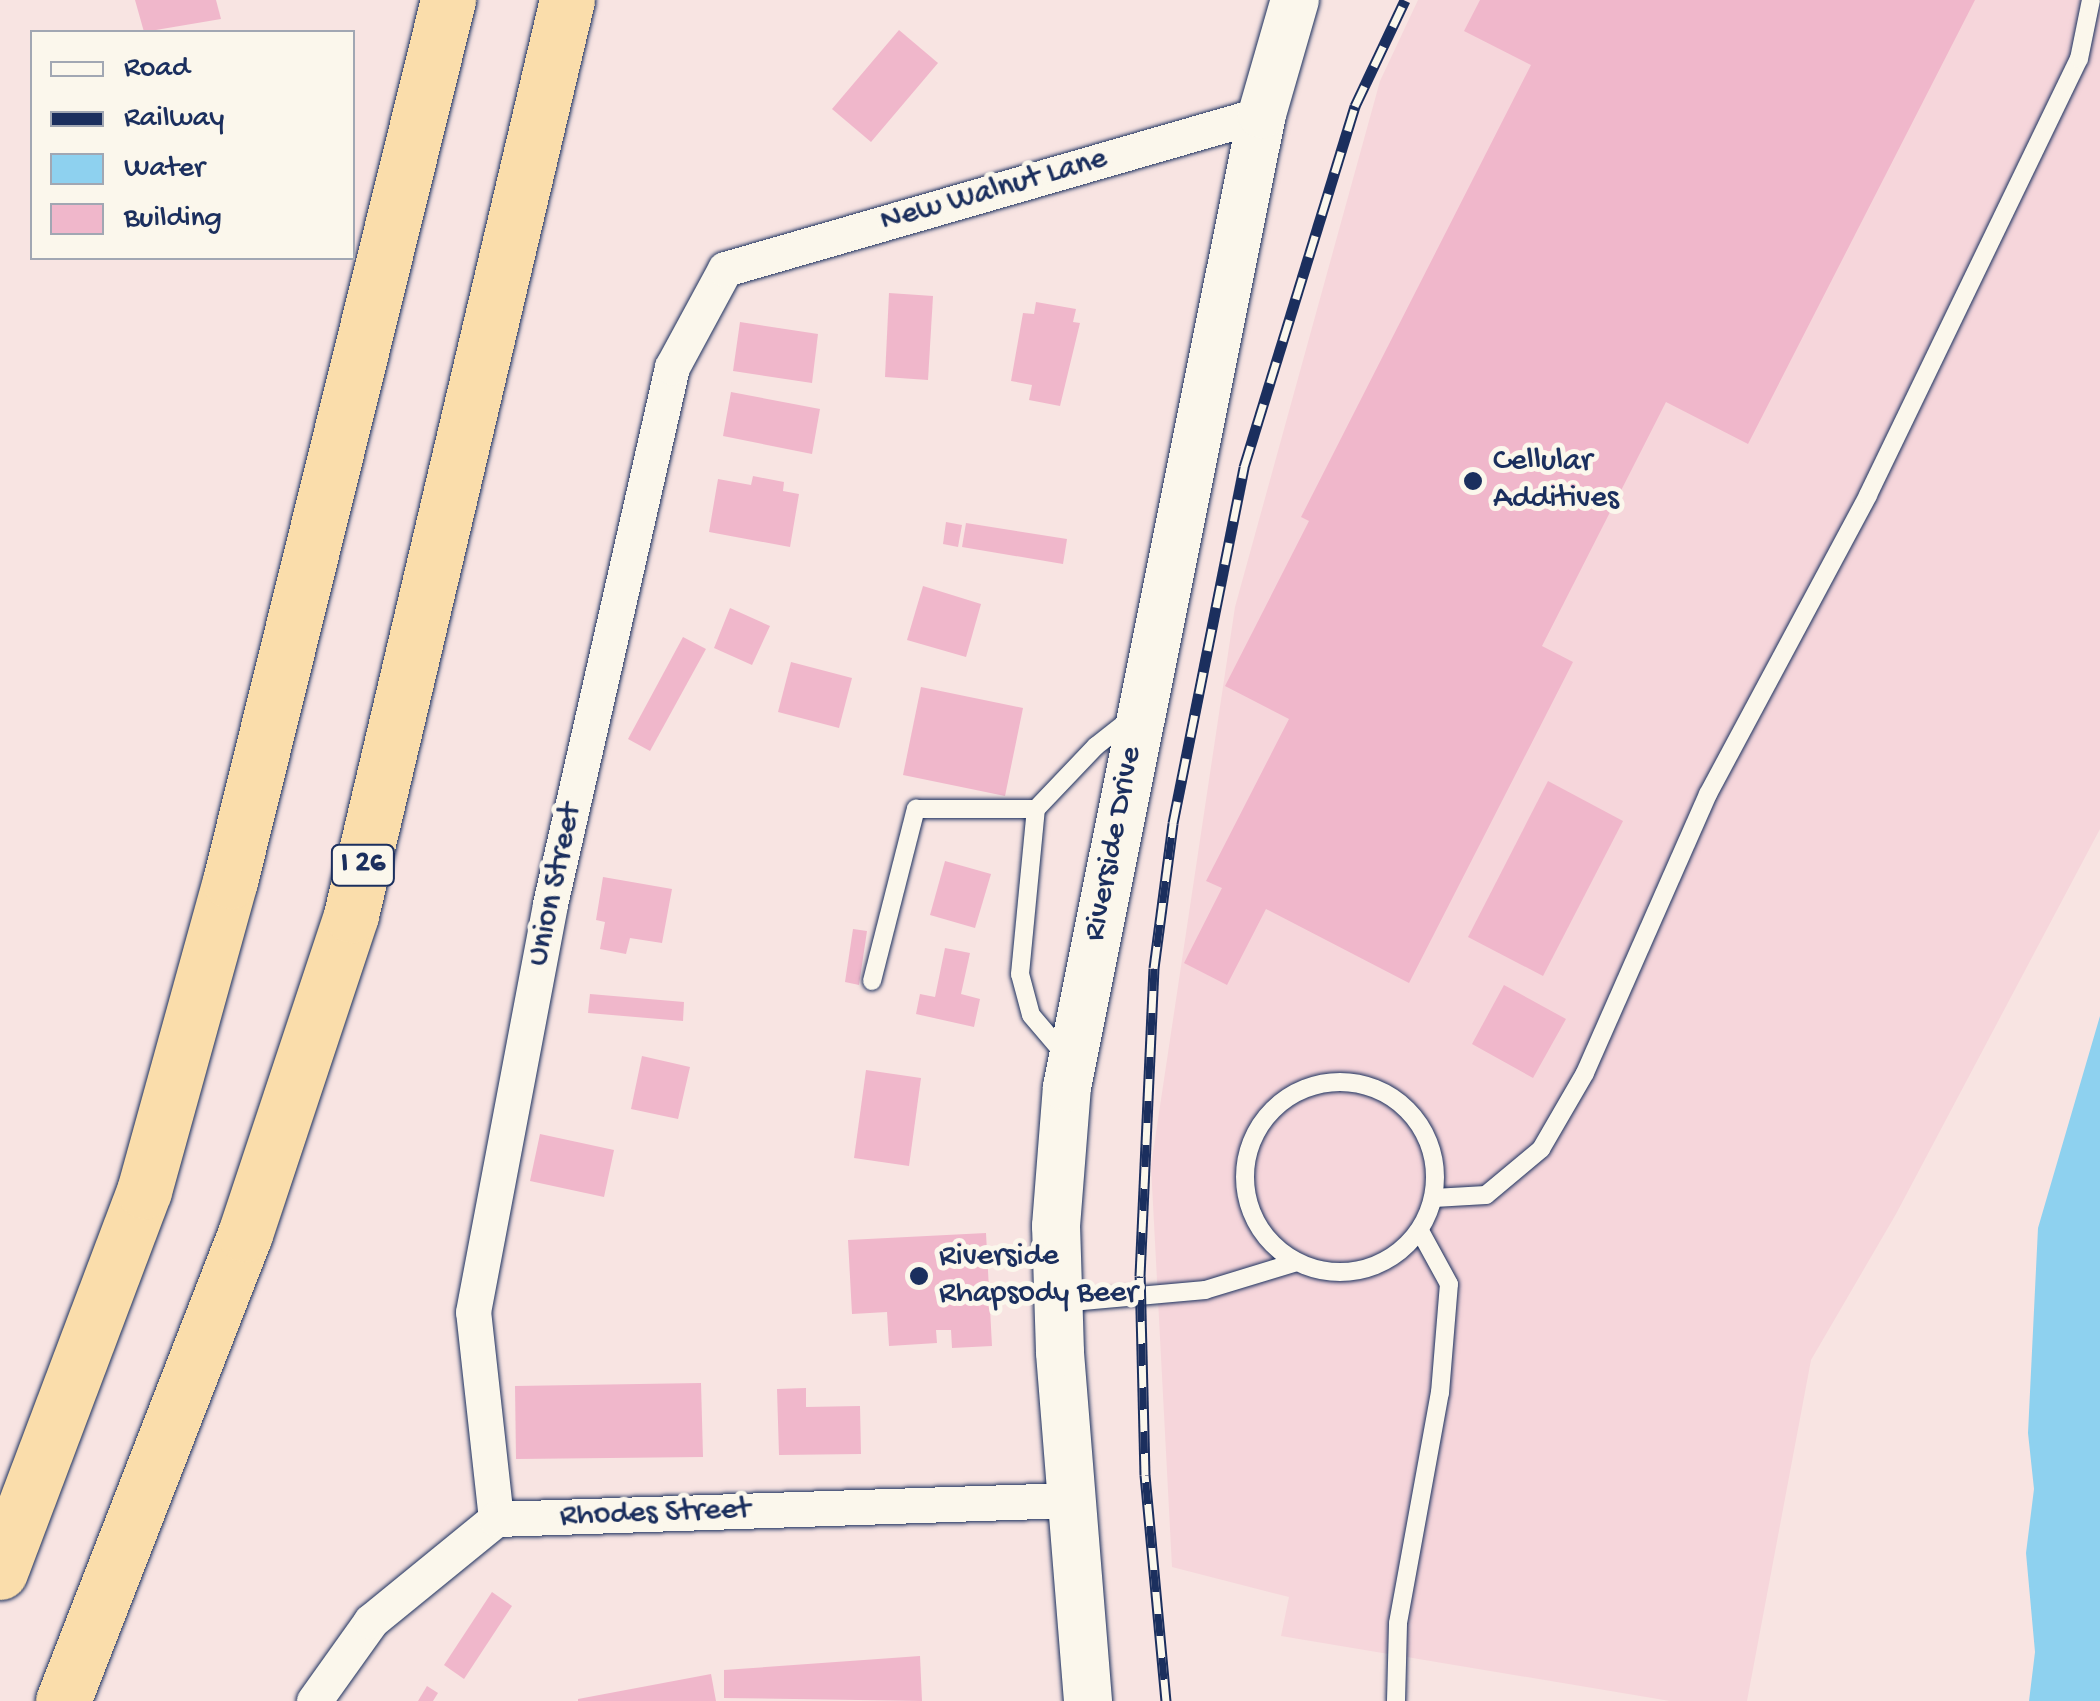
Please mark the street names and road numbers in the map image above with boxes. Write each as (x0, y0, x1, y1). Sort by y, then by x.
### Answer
street label: New Walnut Lane (876, 140, 1112, 242)
street label: Riverside Drive (1076, 744, 1152, 944)
street label: Union Street (520, 800, 592, 970)
road number: I 26 (330, 840, 396, 890)
street label: Rhodes Street (559, 1491, 751, 1537)

